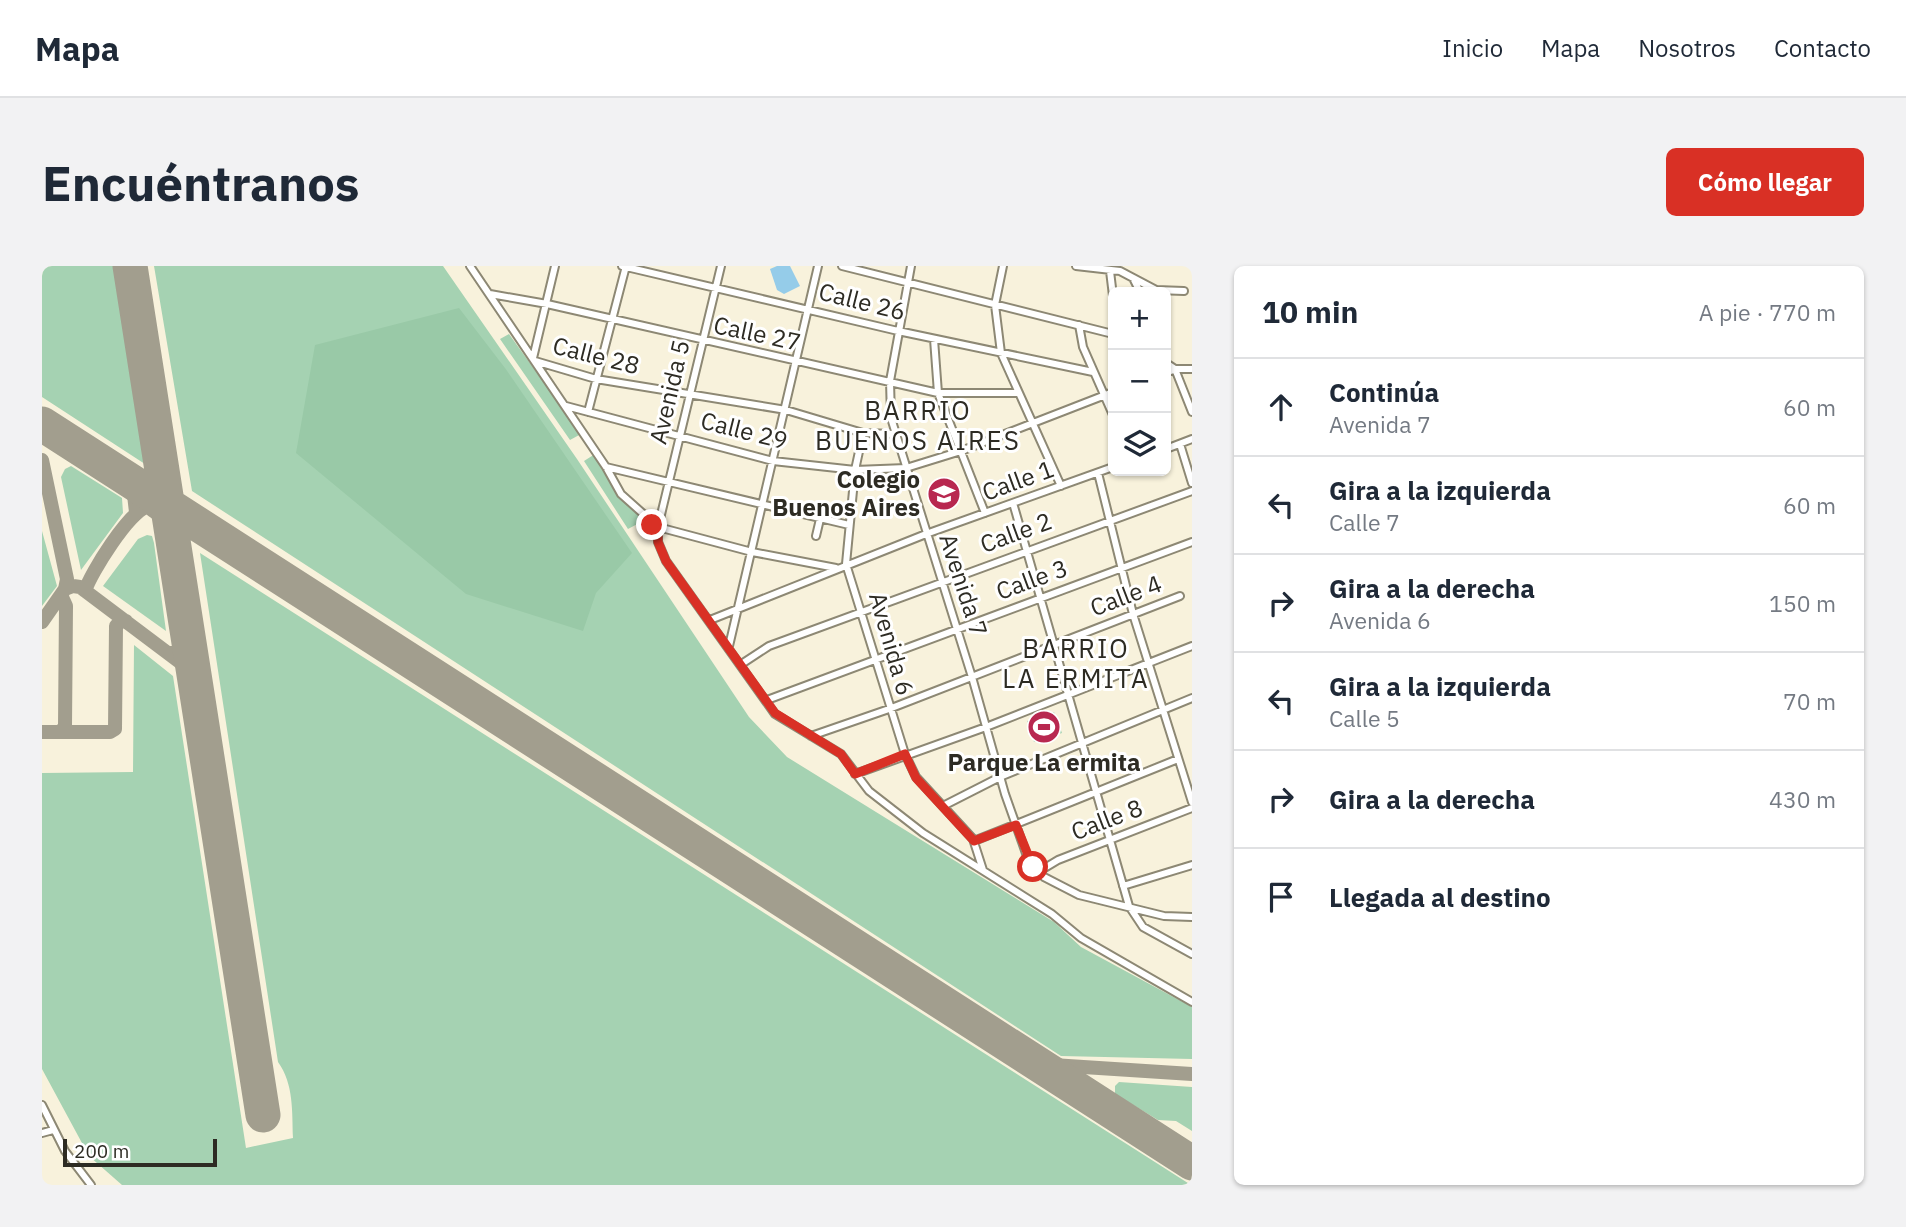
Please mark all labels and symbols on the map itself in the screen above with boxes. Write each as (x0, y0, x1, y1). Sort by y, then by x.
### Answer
street label: Calle 26 (816, 275, 909, 327)
street label: Calle 27 (711, 308, 804, 358)
street label: Calle 28 (550, 329, 643, 381)
street label: Avenida 5 (641, 336, 697, 447)
district label: BARRIO BUENOS AIRES (815, 393, 1021, 457)
street label: Calle 29 (698, 404, 791, 456)
street label: Calle 1 (977, 452, 1058, 508)
place label: Colegio Buenos Aires (772, 463, 920, 523)
school or university icon: Colegio Buenos Aires (925, 475, 963, 513)
street label: Calle 2 (975, 504, 1056, 560)
route end (636, 509, 667, 540)
street label: Avenida 7 (932, 529, 996, 640)
street label: Calle 3 (991, 551, 1072, 607)
street label: Calle 4 (1085, 567, 1166, 623)
street label: Avenida 6 (862, 588, 922, 699)
district label: BARRIO LA ERMITA (1002, 631, 1150, 695)
sports icon: Parque La ermita (1025, 708, 1063, 746)
place label: Parque La ermita (947, 746, 1141, 778)
street label: Calle 8 (1066, 791, 1147, 847)
route start (1017, 851, 1048, 882)
scale bar (63, 1136, 217, 1168)

